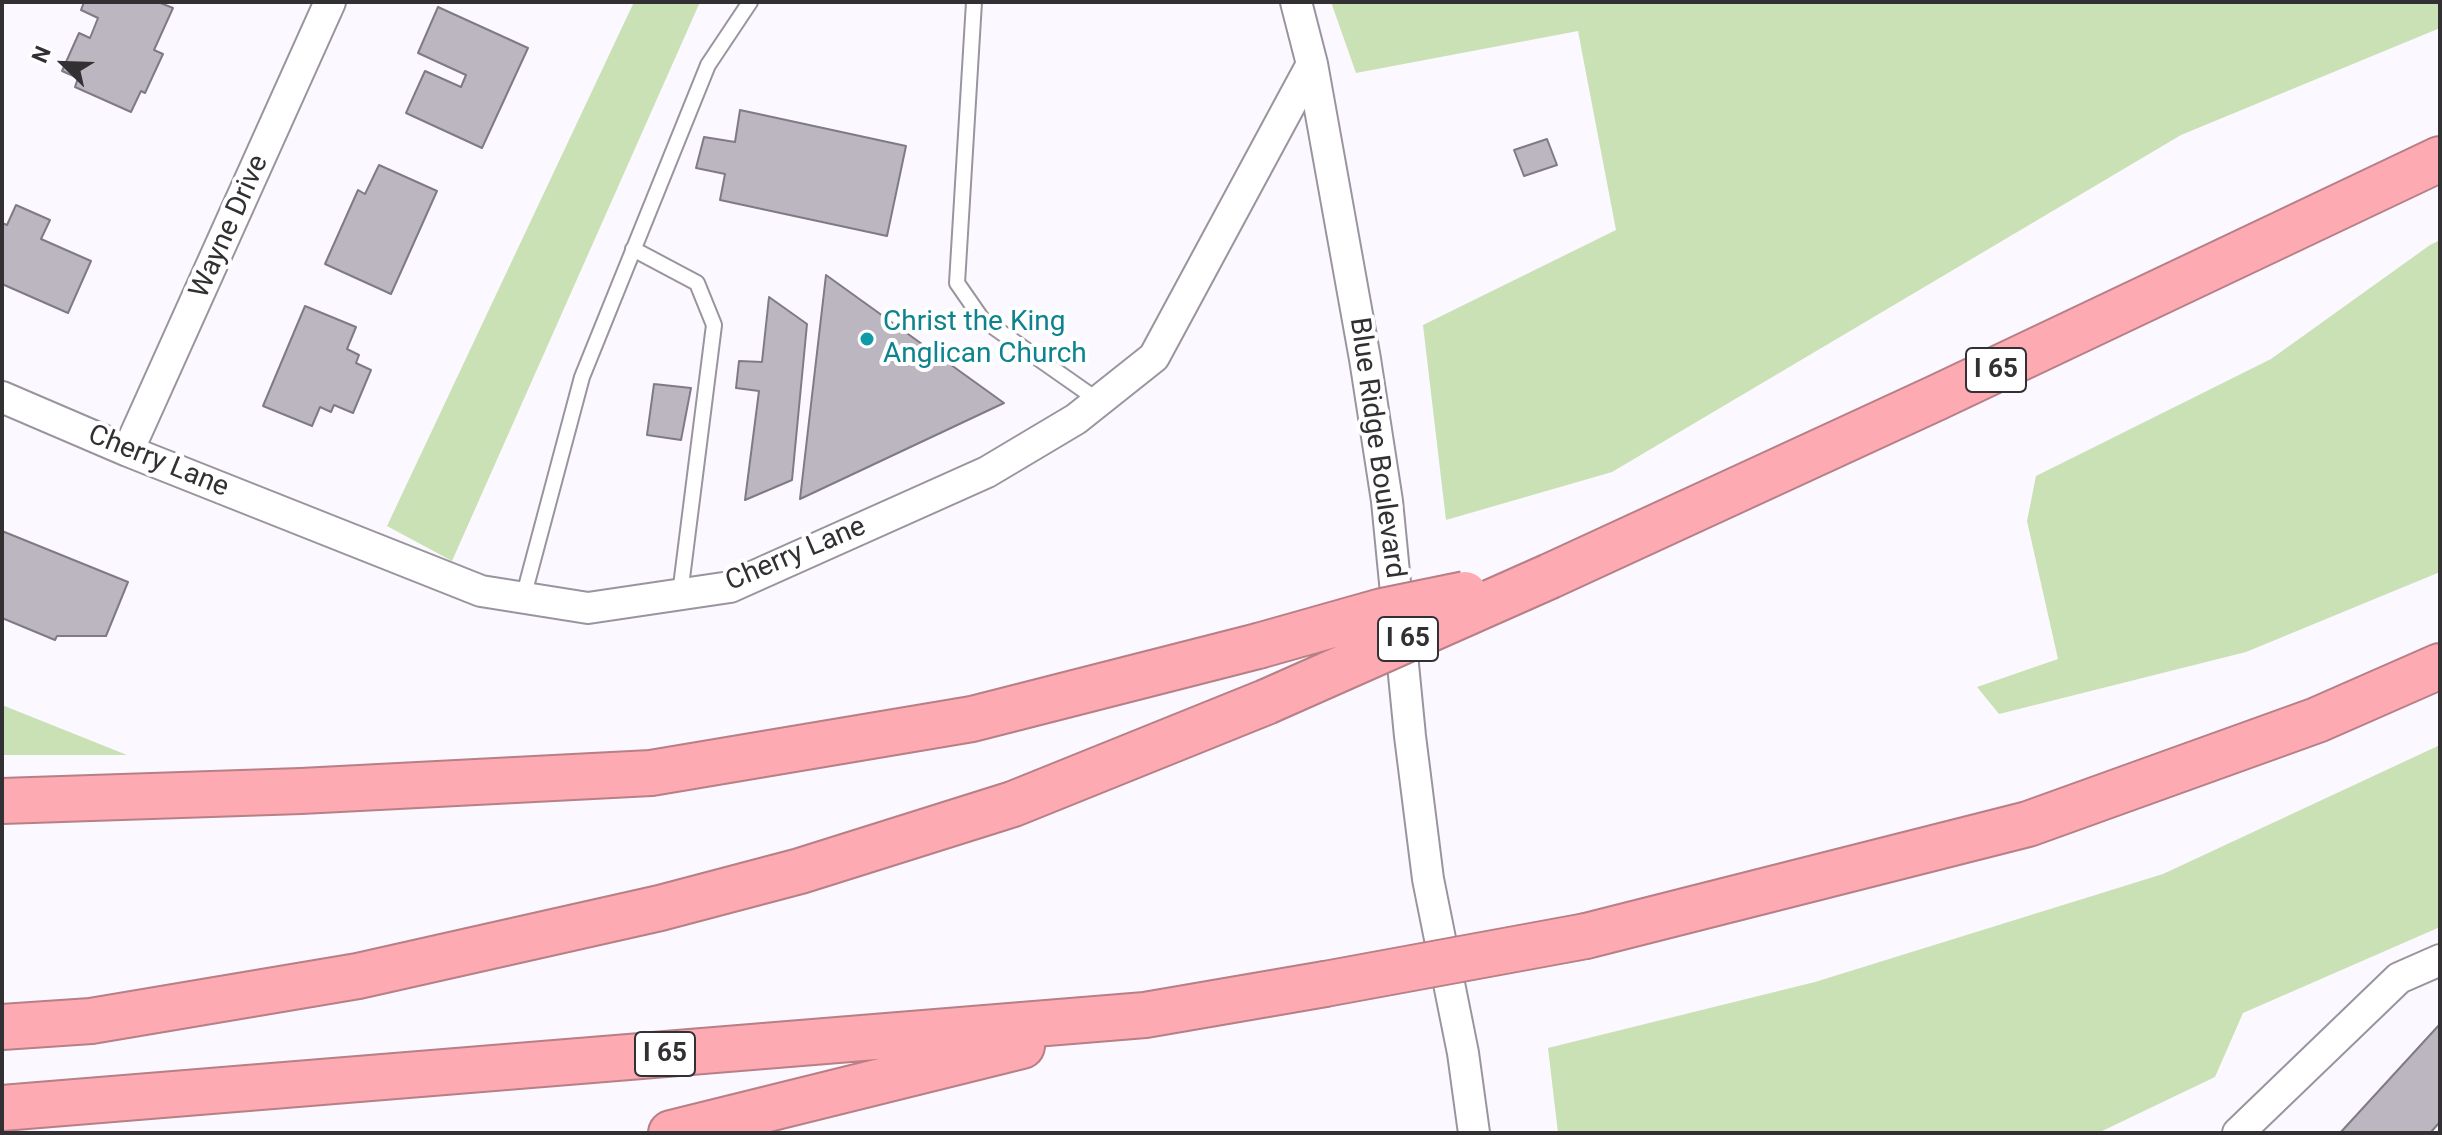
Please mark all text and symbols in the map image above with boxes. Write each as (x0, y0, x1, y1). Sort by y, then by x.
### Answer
north arrow (24, 24, 104, 104)
text: N (27, 42, 56, 66)
street label: Wayne Drive (184, 150, 276, 304)
place label: Christ the King Anglican Church (883, 306, 1087, 372)
street label: Blue Ridge Boulevard (1341, 316, 1411, 580)
marker: Christ the King Anglican Church (858, 330, 876, 348)
road number: I 65 (1966, 348, 2026, 392)
street label: Cherry Lane (83, 419, 233, 505)
street label: Cherry Lane (721, 511, 871, 599)
road number: I 65 (1378, 617, 1438, 661)
road number: I 65 (635, 1032, 695, 1076)

